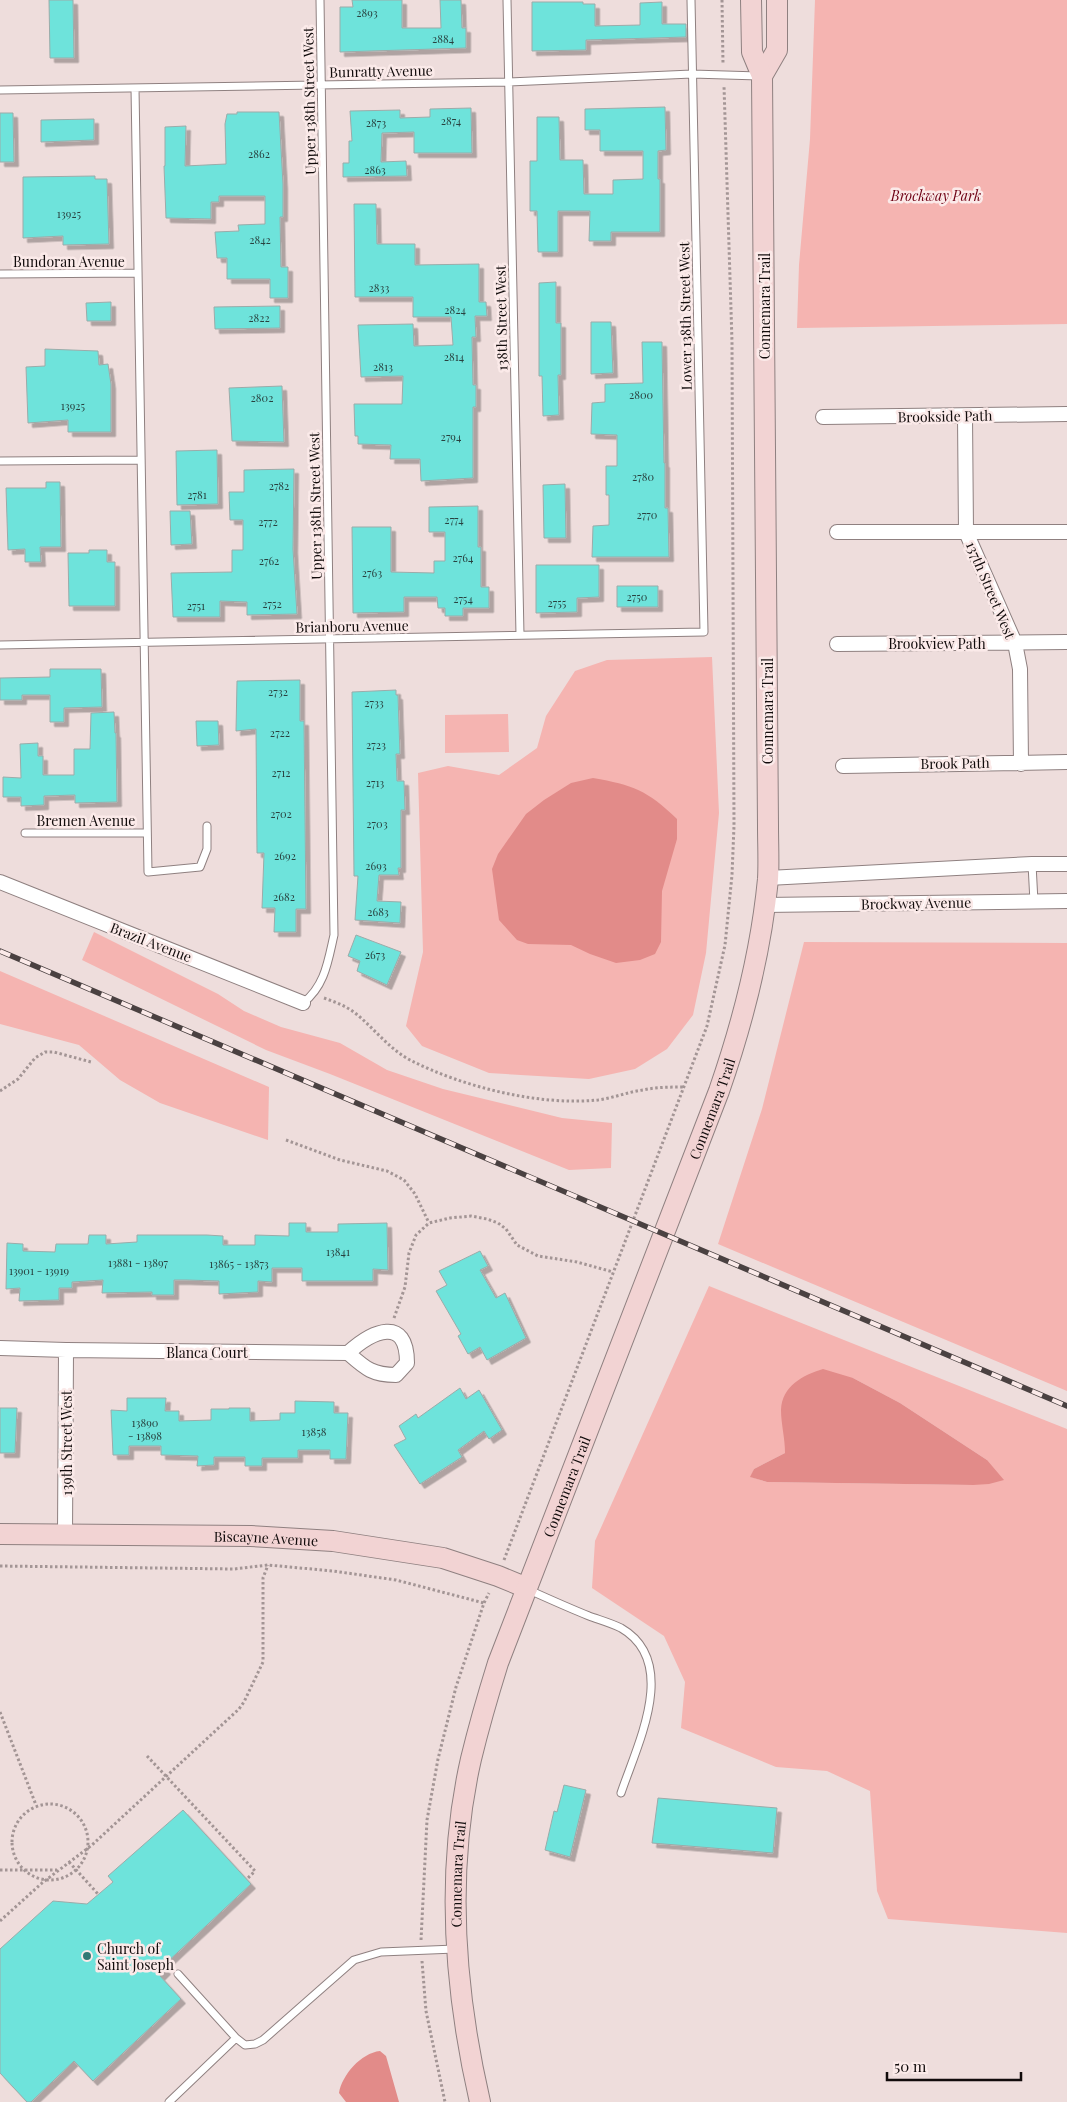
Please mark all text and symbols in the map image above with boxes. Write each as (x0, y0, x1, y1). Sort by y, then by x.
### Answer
house number: 2893 (356, 5, 378, 20)
street label: Upper 138th Street West (298, 26, 320, 175)
house number: 2884 (432, 31, 455, 46)
street label: Bunratty Avenue (329, 61, 433, 81)
house number: 2874 (441, 113, 462, 128)
house number: 2873 (366, 115, 386, 130)
house number: 2862 (248, 146, 270, 161)
house number: 2863 (364, 162, 386, 177)
park label: Brockway Park (890, 186, 981, 205)
house number: 13925 (57, 206, 82, 221)
house number: 2842 (249, 232, 271, 247)
street label: Lower 138th Street West (674, 241, 696, 390)
street label: Bundoran Avenue (13, 252, 125, 271)
street label: Connemara Trail (755, 253, 774, 359)
street label: 138th Street West (491, 264, 511, 371)
house number: 2833 (369, 280, 389, 295)
house number: 2824 (444, 302, 466, 317)
house number: 2822 (248, 310, 270, 325)
house number: 2814 (444, 349, 465, 364)
house number: 2813 (373, 359, 393, 374)
house number: 2800 (629, 387, 653, 402)
house number: 2802 (251, 390, 273, 405)
house number: 13925 (61, 398, 86, 413)
street label: Brookside Path (897, 406, 993, 426)
house number: 2794 (441, 429, 462, 444)
street label: Upper 138th Street West (304, 431, 326, 580)
house number: 2780 (632, 469, 654, 484)
house number: 2782 (269, 478, 289, 493)
house number: 2781 (187, 487, 207, 502)
house number: 2770 (637, 507, 658, 522)
house number: 2774 (444, 512, 464, 527)
house number: 2772 (258, 514, 278, 529)
street label: 137th Street West (962, 538, 1020, 643)
house number: 2764 (453, 550, 474, 565)
house number: 2762 (259, 553, 279, 568)
house number: 2763 (362, 565, 382, 580)
house number: 2750 (627, 589, 648, 604)
house number: 2754 (453, 591, 473, 606)
house number: 2755 (548, 595, 567, 610)
house number: 2752 (262, 596, 282, 611)
house number: 2751 (187, 598, 205, 613)
street label: Brianboru Avenue (295, 616, 409, 636)
street label: Brookview Path (888, 634, 987, 653)
street label: Connemara Trail (758, 658, 777, 764)
house number: 2732 (268, 684, 288, 699)
house number: 2733 (364, 695, 384, 710)
house number: 2722 (270, 725, 290, 740)
house number: 2723 (366, 737, 386, 752)
street label: Brook Path (920, 753, 990, 773)
house number: 2712 (271, 765, 291, 780)
house number: 2713 (366, 775, 384, 790)
house number: 2702 (270, 806, 292, 821)
street label: Bremen Avenue (37, 811, 135, 830)
house number: 2703 (366, 816, 388, 831)
house number: 2692 (274, 848, 296, 863)
house number: 2693 (365, 858, 387, 873)
house number: 2682 (273, 889, 295, 904)
street label: Brockway Avenue (861, 893, 971, 913)
house number: 2683 (367, 904, 389, 919)
street label: Brazil Avenue (108, 918, 194, 966)
house number: 2673 (365, 947, 385, 962)
street label: Connemara Trail (684, 1055, 739, 1162)
house number: 13841 (326, 1244, 350, 1259)
house number: 13881 - 13897 (108, 1255, 169, 1270)
house number: 13865 - 13873 (209, 1256, 269, 1271)
house number: 13901 - 13919 (9, 1263, 69, 1278)
street label: Blanca Court (166, 1343, 249, 1362)
street label: 139th Street West (57, 1389, 76, 1496)
house number: 13890 - 13898 (128, 1415, 162, 1443)
house number: 13858 (302, 1424, 327, 1439)
street label: Connemara Trail (538, 1433, 594, 1540)
street label: Biscayne Avenue (214, 1526, 319, 1550)
street label: Connemara Trail (446, 1820, 470, 1928)
place label: Church of Saint Joseph (97, 1939, 175, 1974)
marker: Church of Saint Joseph (81, 1950, 93, 1962)
scale bar (887, 2050, 1021, 2082)
text: 50 m (894, 2056, 927, 2076)

